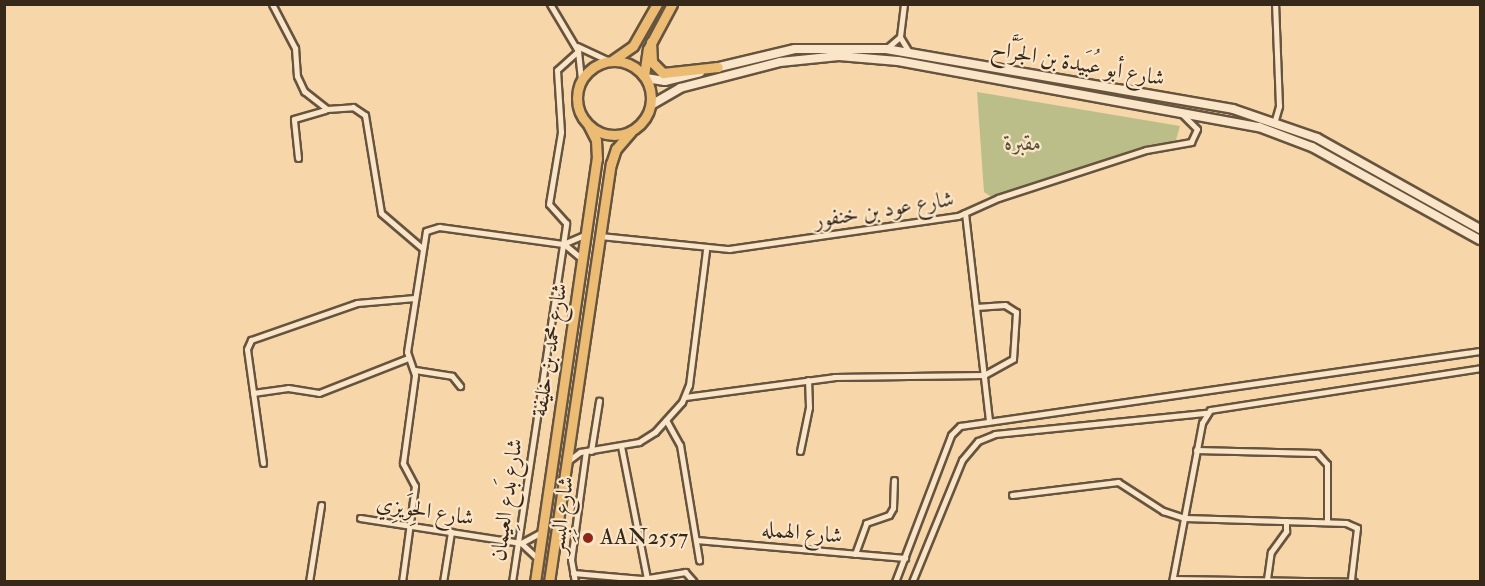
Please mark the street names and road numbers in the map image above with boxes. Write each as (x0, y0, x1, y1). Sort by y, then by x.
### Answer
street label: شارع أبو عُبَيدة بن الجَرَّاح (989, 36, 1167, 92)
street label: شارع عود بن خنفور (812, 186, 956, 234)
street label: شارع محمد بن خليفة (526, 281, 574, 419)
street label: شارع بَدع العِيمان (485, 437, 529, 563)
street label: شارع البِسِر (544, 475, 580, 555)
street label: شارع الحِوَيزِي (374, 490, 476, 532)
street label: شارع الهمله (760, 516, 844, 550)

